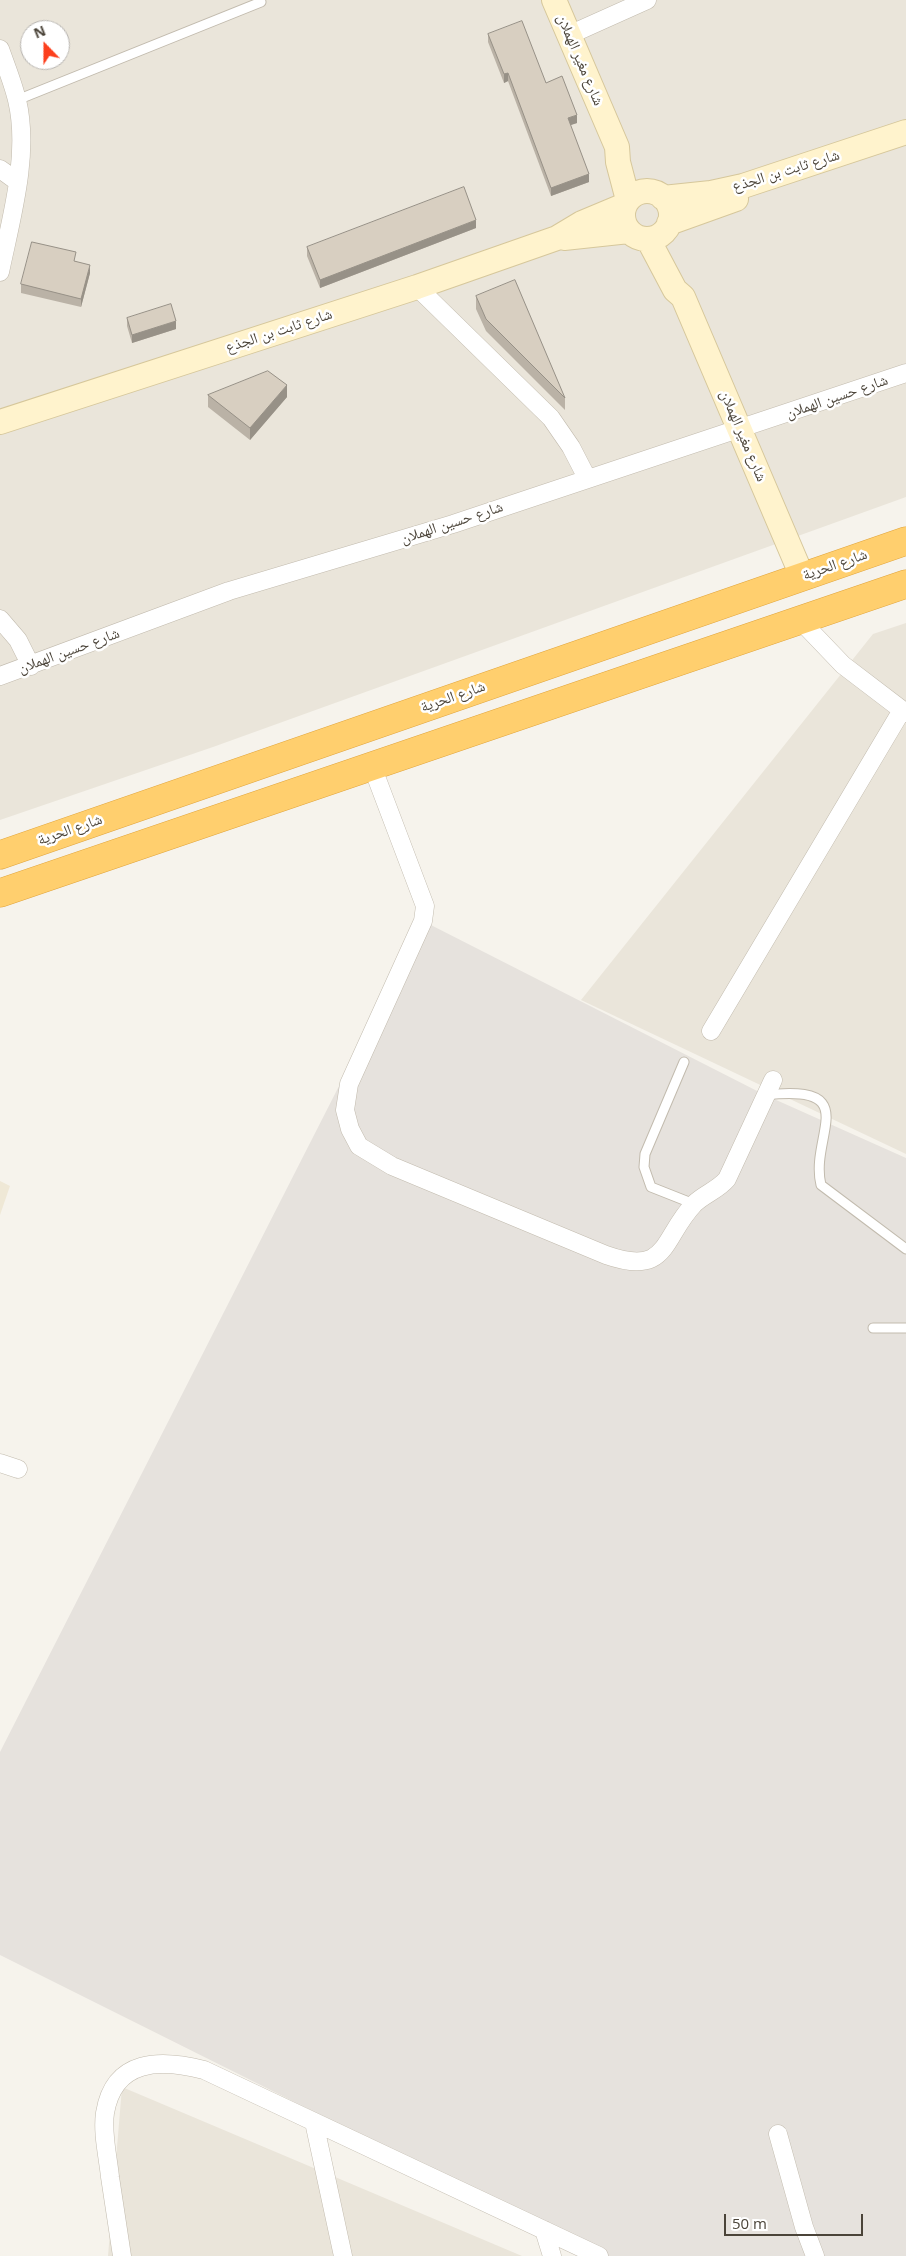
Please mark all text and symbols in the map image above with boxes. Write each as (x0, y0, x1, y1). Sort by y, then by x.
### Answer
street label: شارع مغير الهملان (553, 12, 607, 108)
north arrow (20, 20, 70, 70)
text: N (31, 21, 48, 43)
street label: شارع ثابت بن الجذع (730, 146, 842, 196)
street label: شارع ثابت بن الجذع (223, 305, 335, 357)
street label: شارع حسين الهملان (784, 371, 890, 423)
street label: شارع مغير الهملان (716, 388, 770, 484)
street label: شارع حسين الهملان (399, 498, 505, 548)
street label: شارع الحرية (800, 546, 870, 584)
street label: شارع حسين الهملان (16, 624, 122, 678)
street label: شارع الحرية (418, 678, 488, 716)
street label: شارع الحرية (35, 811, 105, 849)
scale bar (726, 2204, 865, 2236)
text: 50 m (732, 2213, 767, 2233)

